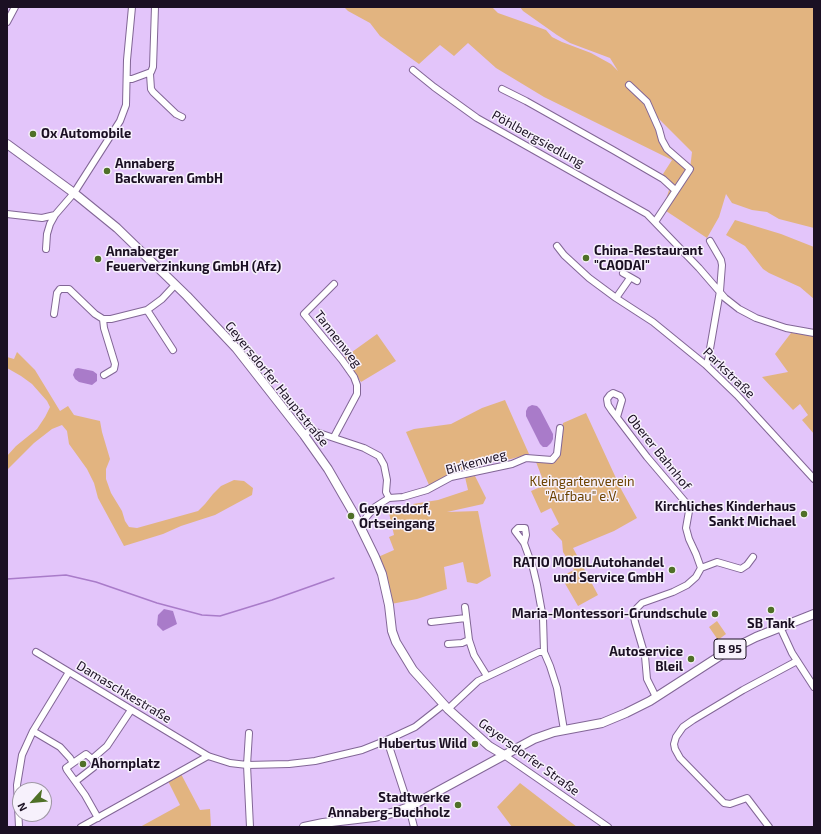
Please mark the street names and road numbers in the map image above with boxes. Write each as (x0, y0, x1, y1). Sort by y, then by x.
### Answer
street label: Pöhlbergsiedlung (489, 107, 587, 171)
street label: Tannenweg (311, 307, 365, 371)
street label: Geyersdorfer Hauptstraße (222, 318, 332, 450)
street label: Parkstraße (700, 344, 758, 402)
street label: Oberer Bahnhof (624, 411, 694, 493)
street label: Birkenweg (444, 446, 508, 478)
road number: B 95 (714, 639, 746, 659)
street label: Damaschkestraße (74, 658, 174, 726)
street label: Geyersdorfer Straße (475, 715, 583, 799)

